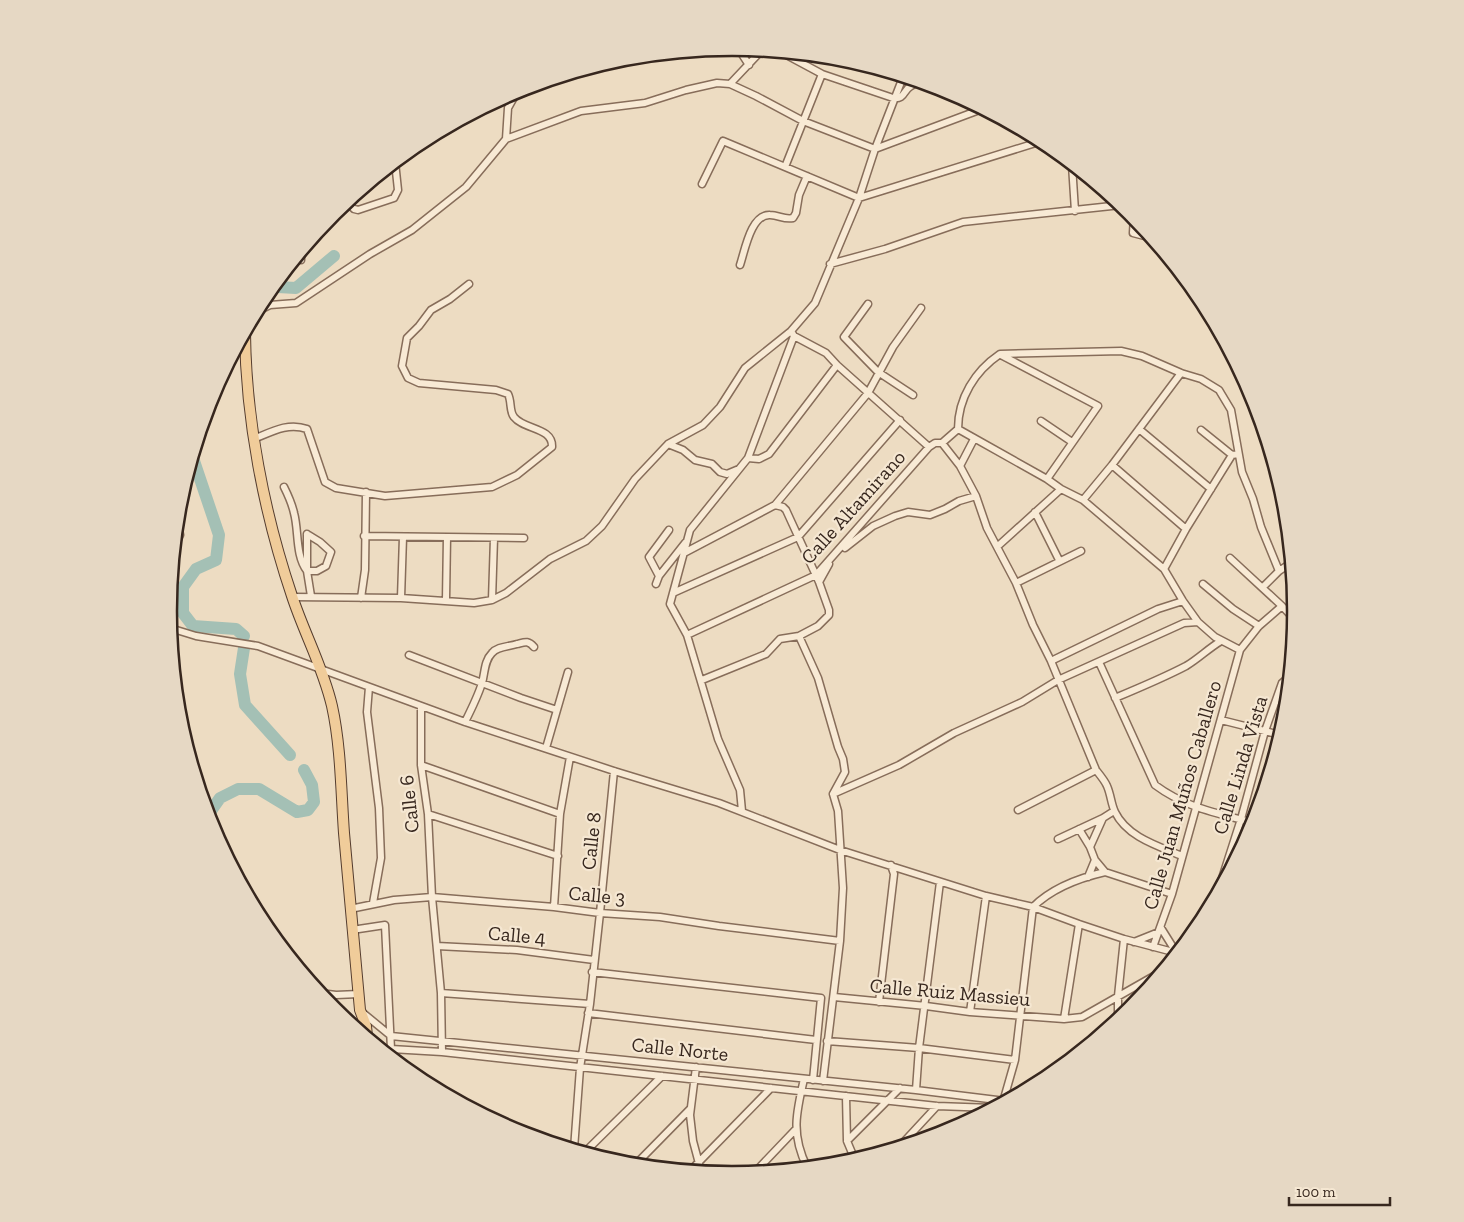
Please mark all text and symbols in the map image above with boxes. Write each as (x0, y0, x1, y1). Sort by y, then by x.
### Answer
street label: Calle Altamirano (796, 445, 910, 569)
street label: Calle Juan Muños Caballero (1138, 678, 1226, 912)
street label: Calle Linda Vista (1208, 692, 1273, 837)
street label: Calle 6 (394, 774, 424, 834)
street label: Calle 8 (576, 811, 606, 871)
street label: Calle 3 (568, 881, 626, 909)
street label: Calle 4 (487, 921, 547, 949)
street label: Calle Ruiz Massieu (869, 973, 1031, 1011)
street label: Calle Norte (631, 1032, 729, 1066)
scale bar (1289, 1174, 1390, 1206)
text: 100 m (1296, 1183, 1335, 1201)

